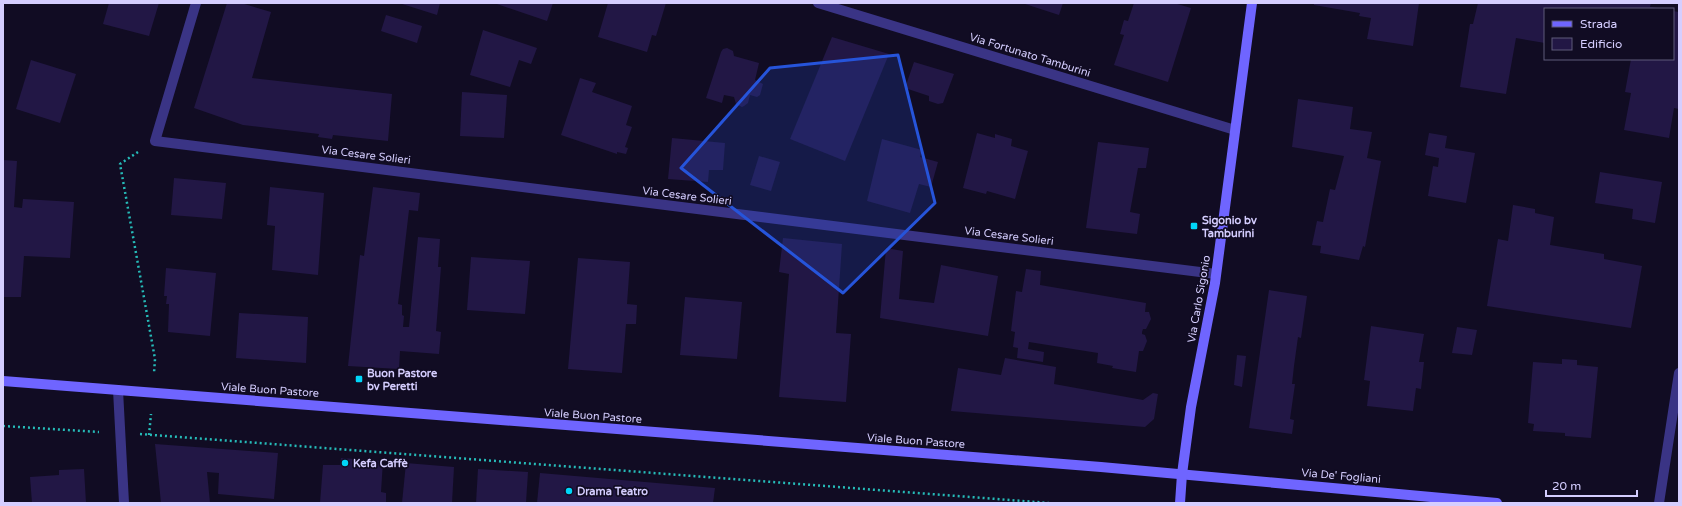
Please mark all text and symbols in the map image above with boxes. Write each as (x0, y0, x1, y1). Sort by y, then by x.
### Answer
legend (1544, 8, 1674, 60)
text: Strada (1580, 17, 1617, 31)
street label: Via Fortunato Tamburini (968, 30, 1092, 80)
text: Edificio (1580, 37, 1622, 51)
street label: Via Cesare Solieri (321, 143, 411, 167)
street label: Via Cesare Solieri (642, 184, 732, 208)
place label: Sigonio bv Tamburini (1201, 214, 1257, 240)
marker: Sigonio bv Tamburini (1189, 221, 1199, 231)
street label: Via Cesare Solieri (964, 224, 1054, 248)
street label: Via Carlo Sigonio (1185, 254, 1213, 344)
place label: Buon Pastore bv Peretti (367, 367, 438, 393)
marker: Buon Pastore bv Peretti (354, 374, 364, 384)
street label: Viale Buon Pastore (220, 380, 320, 400)
street label: Viale Buon Pastore (543, 406, 643, 426)
street label: Viale Buon Pastore (866, 431, 966, 451)
place label: Kefa Caffè (353, 457, 409, 470)
marker: Kefa Caffè (340, 458, 350, 468)
street label: Via De' Fogliani (1301, 466, 1381, 486)
scale bar (1546, 472, 1637, 498)
text: 20 m (1552, 479, 1581, 493)
place label: Drama Teatro (577, 485, 648, 498)
marker: Drama Teatro (564, 486, 574, 496)

